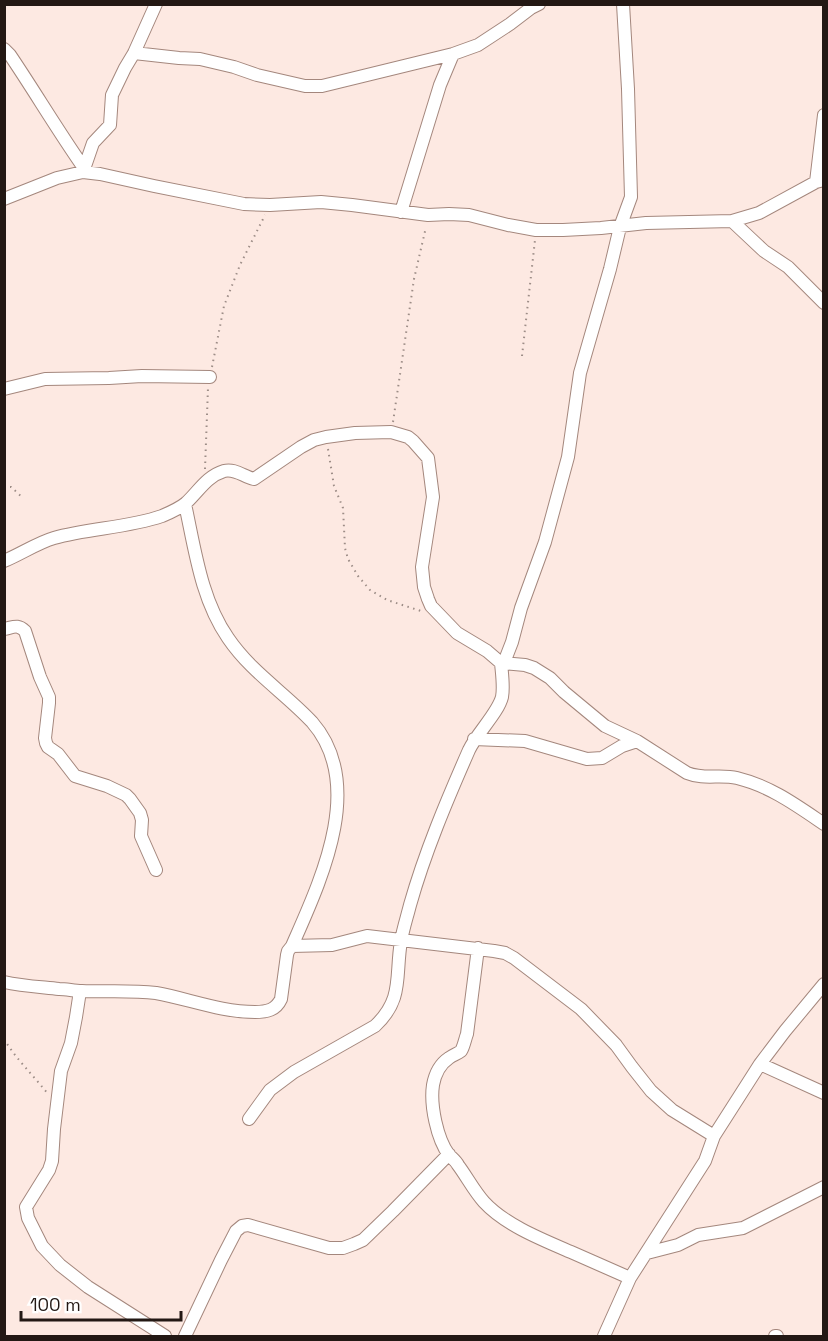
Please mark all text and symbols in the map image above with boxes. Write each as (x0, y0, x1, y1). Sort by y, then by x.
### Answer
scale bar (21, 1284, 182, 1322)
text: 100 m (30, 1293, 81, 1316)

